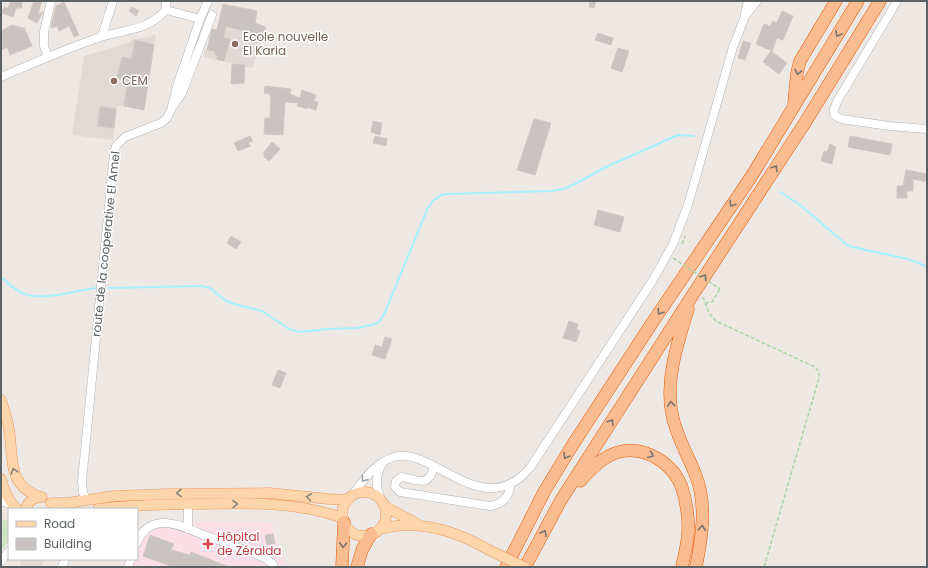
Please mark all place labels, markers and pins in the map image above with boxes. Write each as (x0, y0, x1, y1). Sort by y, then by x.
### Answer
place label: Ecole nouvelle El Karia (243, 28, 328, 59)
marker: Ecole nouvelle El Karia (230, 39, 240, 49)
place label: CEM (122, 72, 148, 89)
marker: CEM (109, 76, 119, 86)
place label: Hôpital de Zéralda (217, 528, 281, 559)
marker: Hôpital de Zéralda (202, 538, 214, 550)

